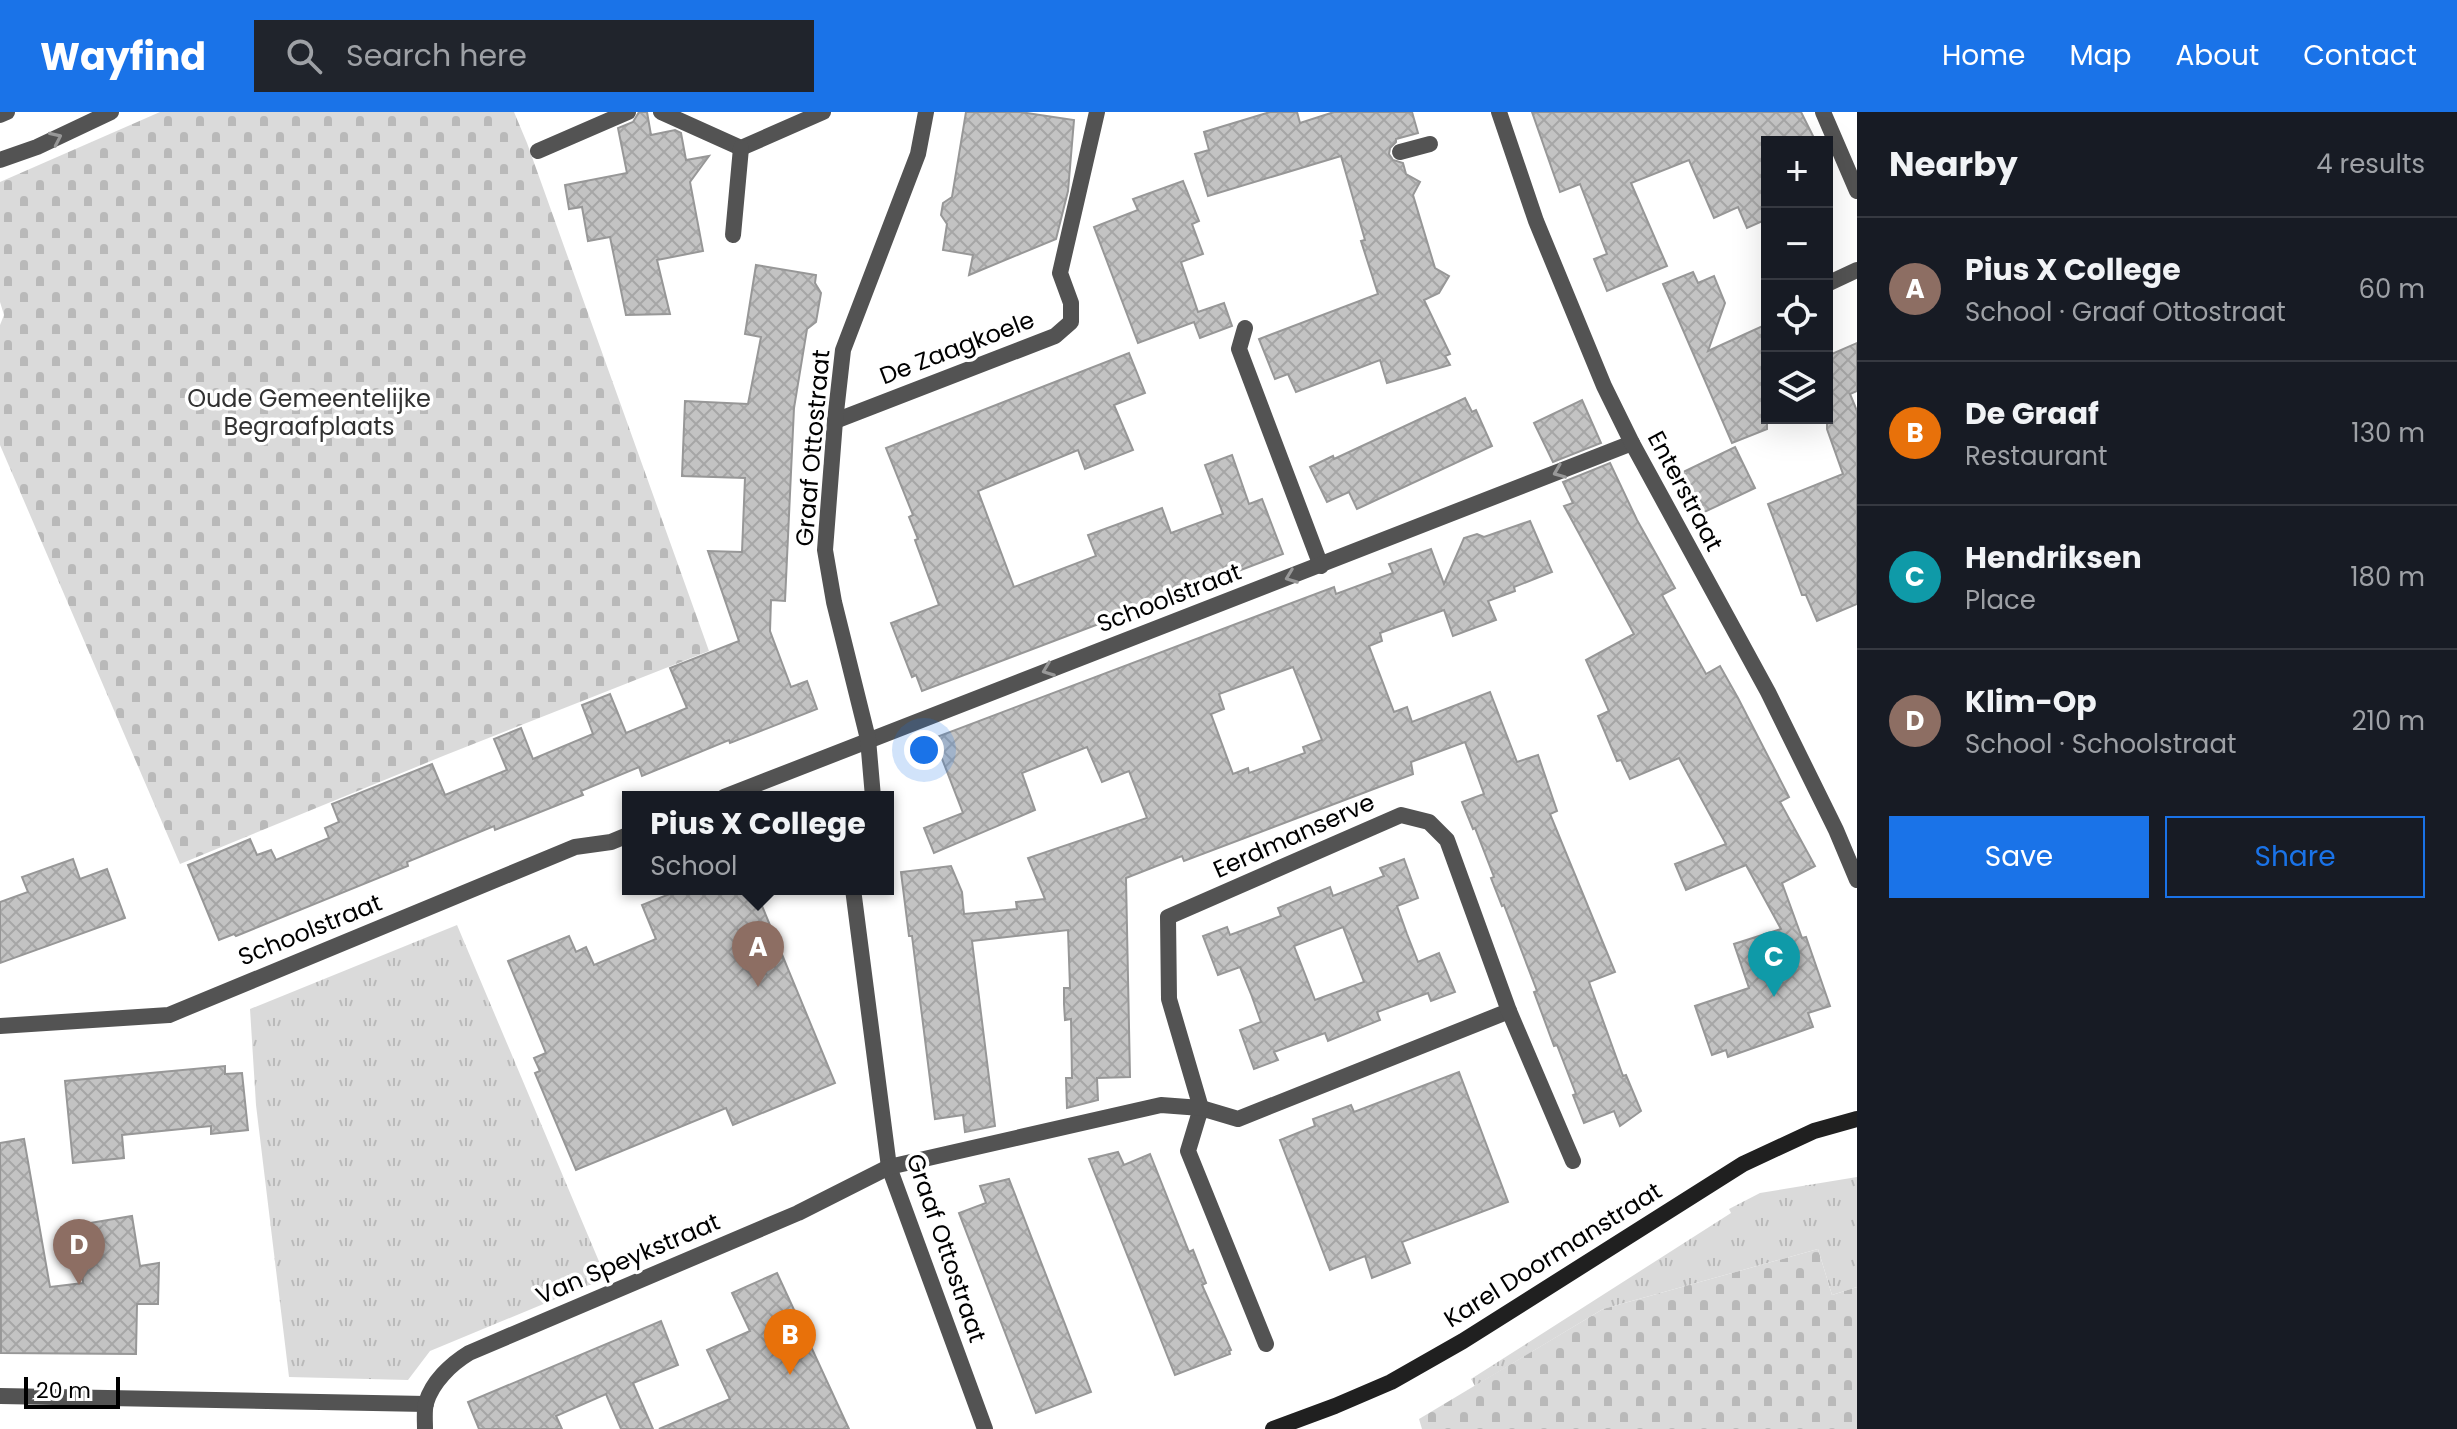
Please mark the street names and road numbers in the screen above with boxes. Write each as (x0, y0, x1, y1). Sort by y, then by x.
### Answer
street label: De Zaagkoele (875, 303, 1039, 392)
street label: Graaf Ottostraat (787, 348, 838, 548)
street label: Enterstraat (1640, 425, 1731, 557)
street label: Schoolstraat (1092, 555, 1246, 640)
street label: Eerdmanserve (1208, 785, 1380, 886)
street label: Schoolstraat (233, 886, 386, 973)
street label: Graaf Ottostraat (899, 1149, 994, 1347)
street label: Karel Doormanstraat (1438, 1174, 1668, 1335)
street label: Van Speykstraat (531, 1205, 725, 1312)

